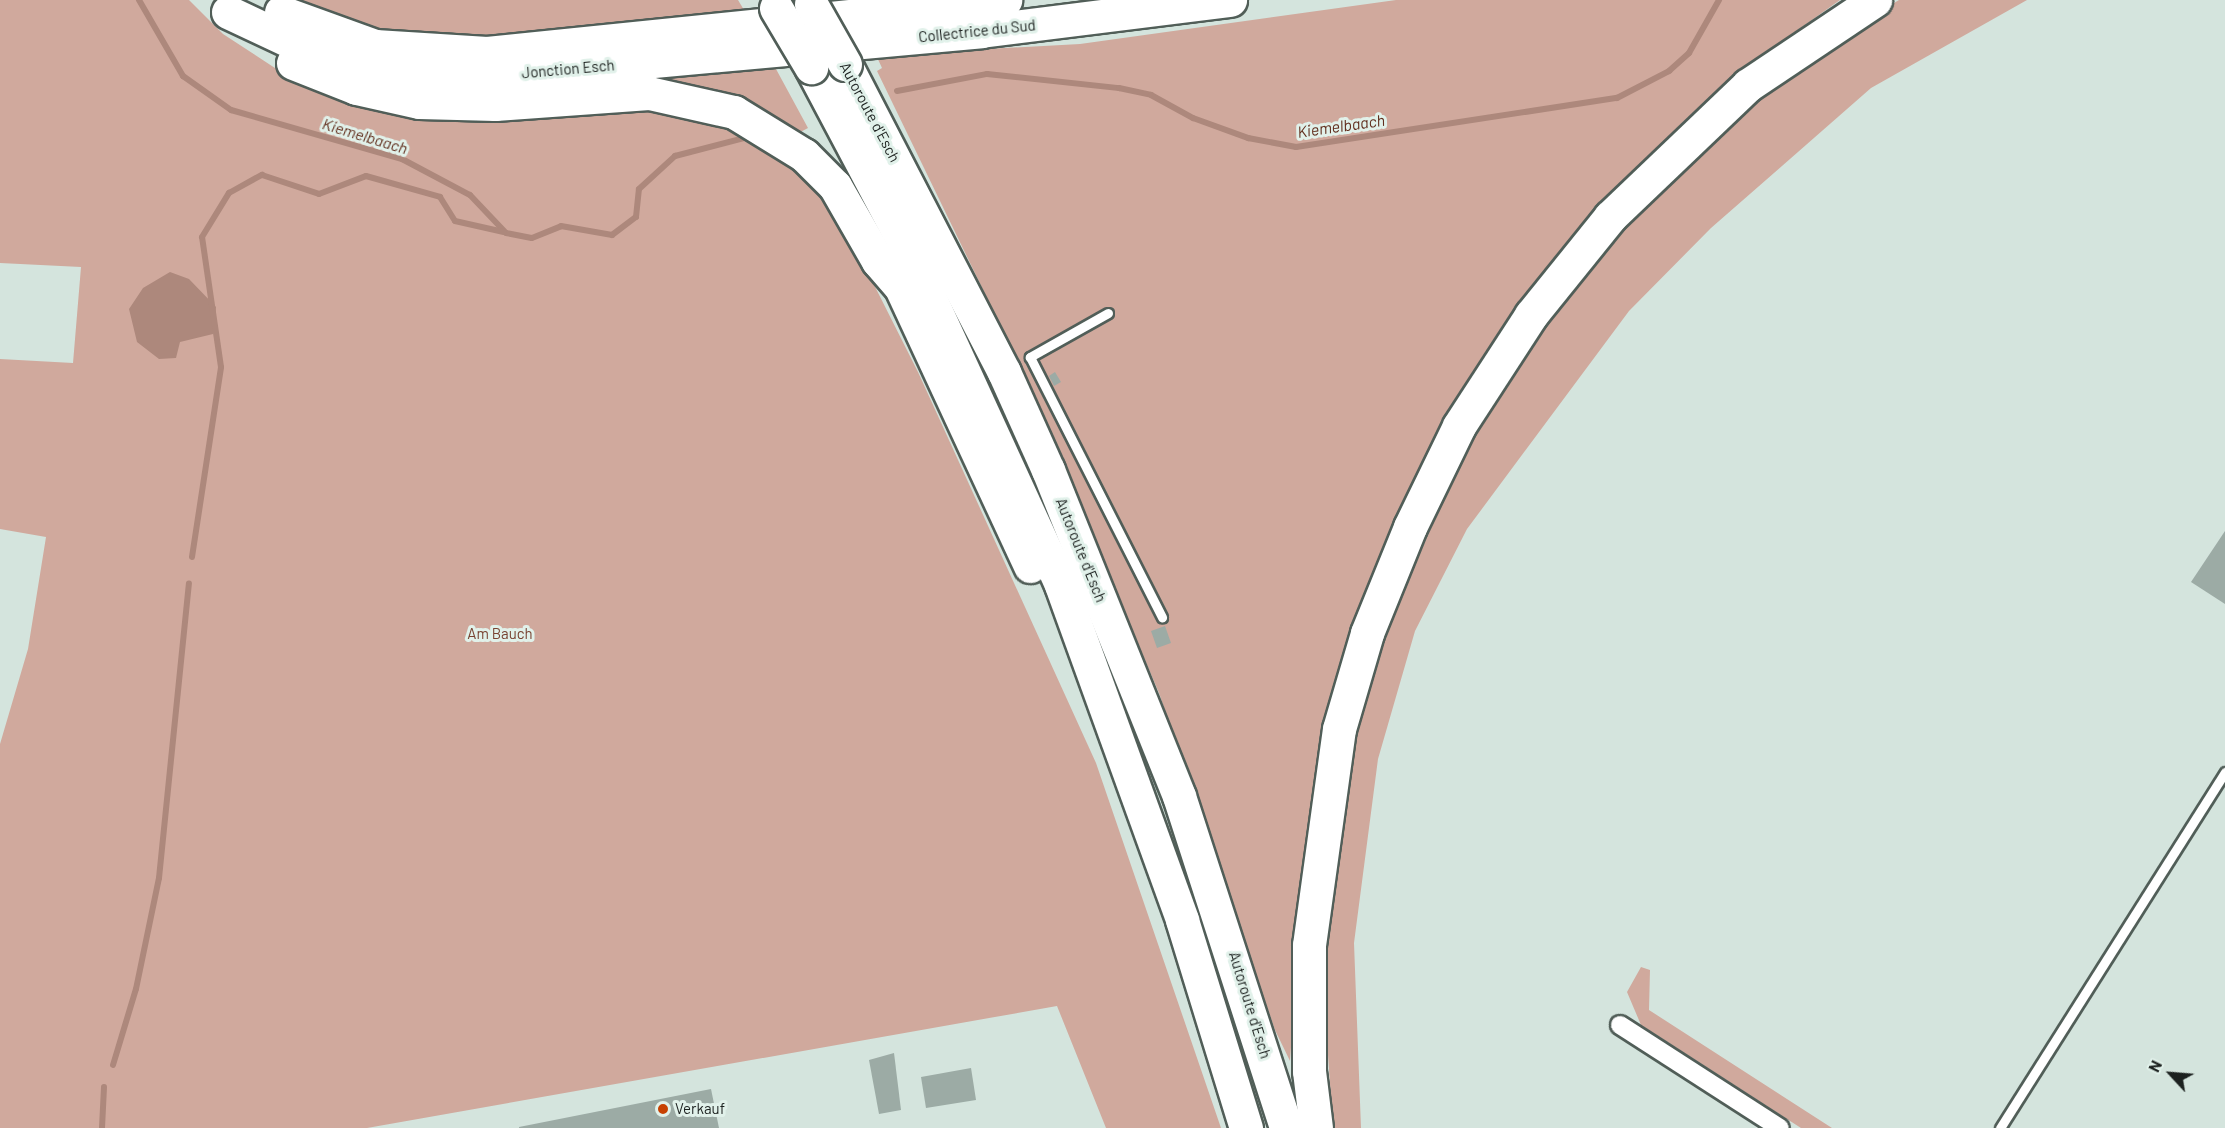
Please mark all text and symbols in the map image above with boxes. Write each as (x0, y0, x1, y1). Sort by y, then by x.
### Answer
street label: Collectrice du Sud (918, 16, 1036, 46)
street label: Jonction Esch (521, 56, 615, 82)
street label: Autoroute d'Esch (836, 59, 904, 165)
water label: Kiemelbaach (1296, 110, 1386, 142)
water label: Kiemelbaach (320, 114, 410, 158)
street label: Autoroute d'Esch (1052, 495, 1110, 605)
park label: Am Bauch (467, 625, 533, 643)
street label: Autoroute d'Esch (1225, 949, 1275, 1061)
north arrow (2141, 1044, 2201, 1104)
text: N (2143, 1057, 2165, 1075)
place label: Verkauf (675, 1100, 725, 1118)
marker: Verkauf (656, 1102, 670, 1116)

